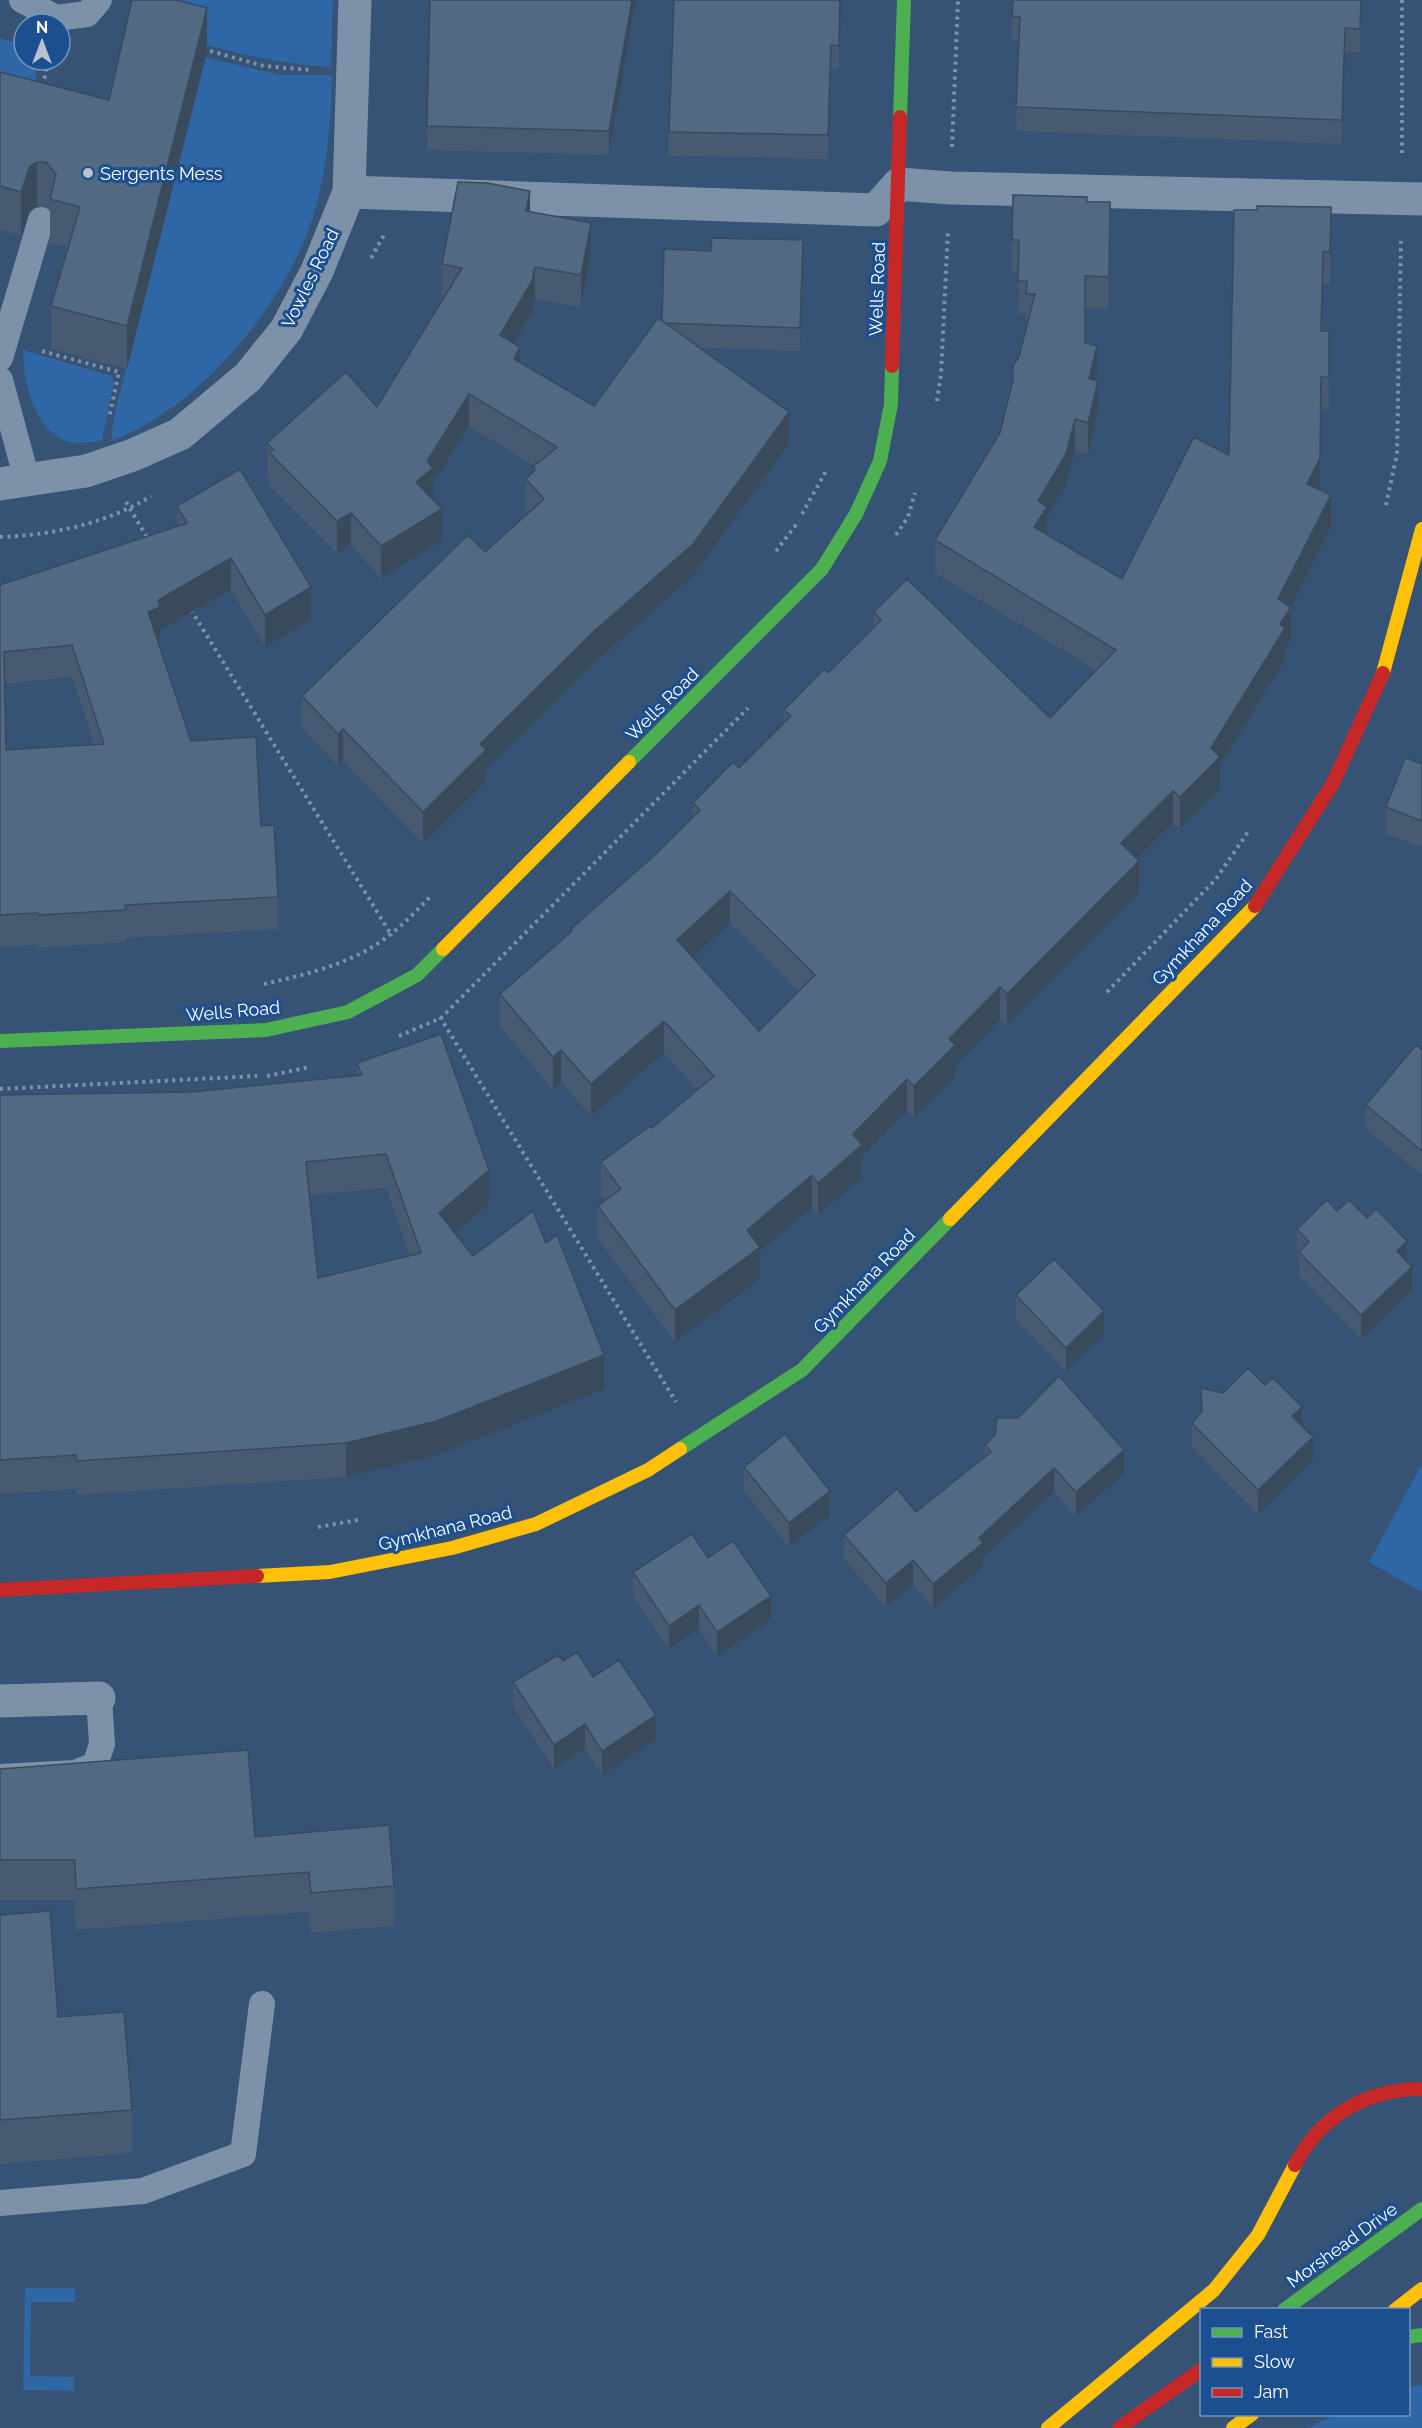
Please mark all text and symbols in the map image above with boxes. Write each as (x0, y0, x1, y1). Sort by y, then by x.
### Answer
north arrow (12, 12, 72, 72)
text: N (36, 18, 48, 37)
place label: Sergents Mess (100, 163, 223, 184)
marker: Sergents Mess (81, 166, 95, 180)
street label: Vowles Road (277, 225, 343, 331)
street label: Wells Road (865, 241, 889, 337)
street label: Wells Road (621, 663, 703, 745)
street label: Gymkhana Road (1148, 875, 1256, 989)
street label: Wells Road (185, 996, 281, 1026)
street label: Gymkhana Road (809, 1224, 919, 1338)
street label: Gymkhana Road (376, 1501, 514, 1555)
street label: Morshead Drive (1283, 2198, 1401, 2292)
legend (1200, 2308, 1410, 2416)
text: Fast (1254, 2321, 1288, 2342)
text: Slow (1254, 2351, 1295, 2372)
text: Jam (1254, 2381, 1289, 2402)

